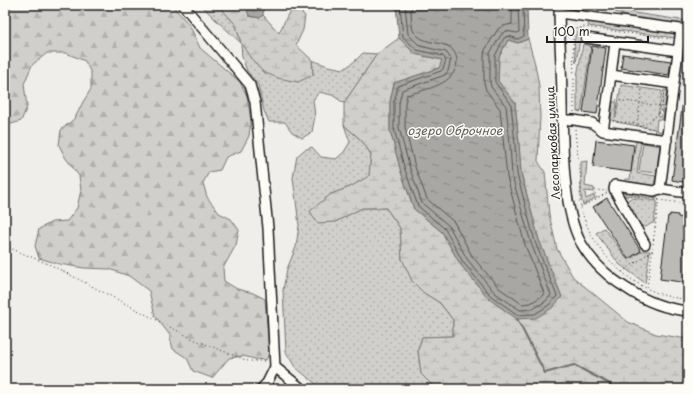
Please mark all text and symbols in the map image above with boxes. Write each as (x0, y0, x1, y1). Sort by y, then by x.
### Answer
scale bar (547, 18, 648, 44)
text: 100 m (553, 22, 590, 40)
street label: Лесопарковая улица (541, 86, 564, 200)
water label: озеро Оброчное (408, 121, 503, 139)

